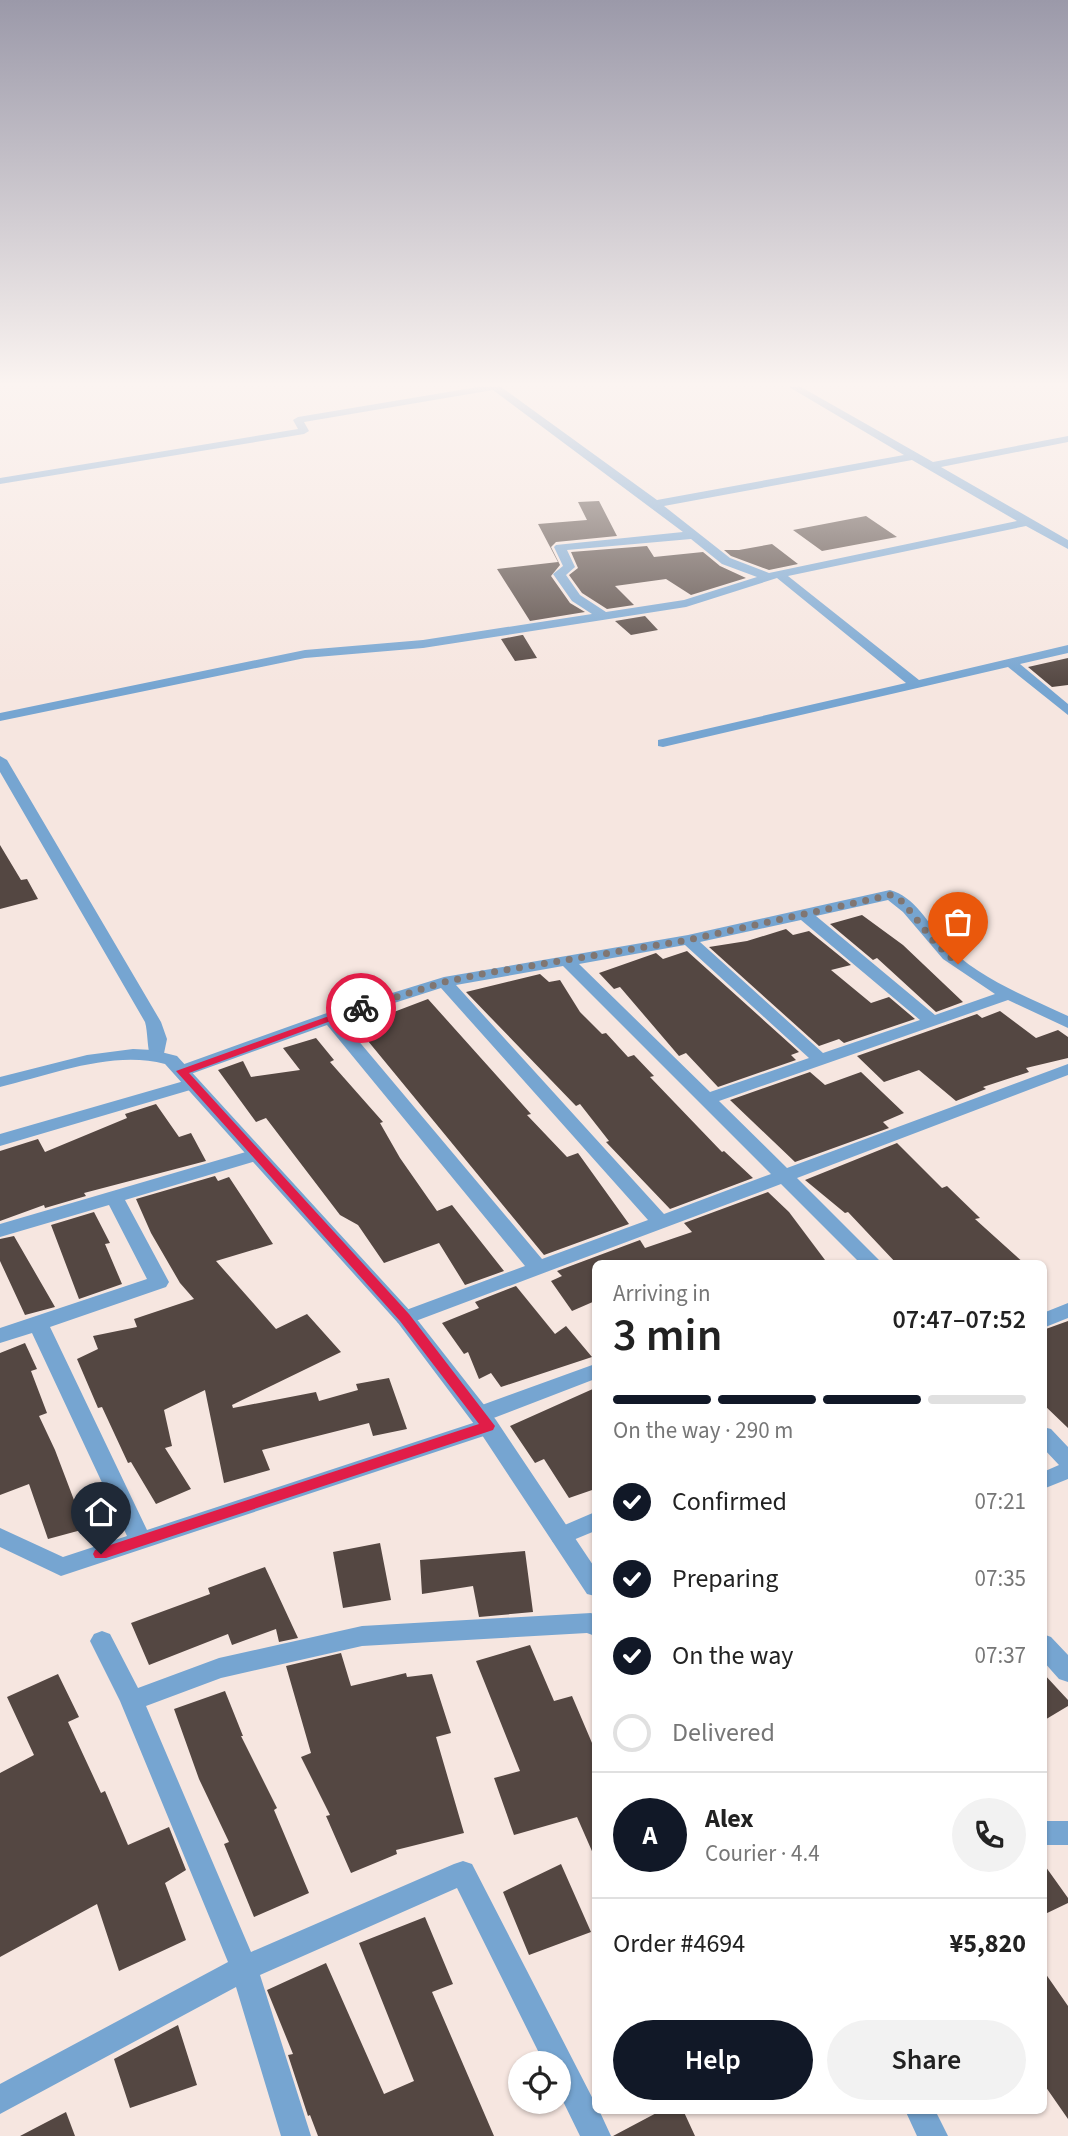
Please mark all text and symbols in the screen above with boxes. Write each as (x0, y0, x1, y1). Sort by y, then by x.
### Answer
pin (928, 892, 988, 964)
icon: bag (939, 903, 977, 941)
courier (326, 973, 396, 1043)
icon: bike (342, 989, 380, 1027)
text: Arriving in (613, 1277, 711, 1310)
text: 07:47–07:52 (893, 1301, 1026, 1338)
text: 3 min (613, 1303, 722, 1368)
text: On the way · 290 m (613, 1414, 793, 1447)
pin (71, 1482, 131, 1554)
icon: check (613, 1483, 651, 1521)
text: Confirmed (672, 1483, 787, 1520)
text: 07:21 (975, 1485, 1026, 1518)
icon: home (82, 1493, 120, 1531)
icon: check (613, 1560, 651, 1598)
text: Preparing (672, 1560, 778, 1597)
text: 07:35 (975, 1562, 1026, 1595)
icon: check (613, 1637, 651, 1675)
text: On the way (672, 1637, 793, 1674)
text: 07:37 (975, 1639, 1026, 1672)
text: Delivered (672, 1714, 775, 1751)
button: phone (952, 1798, 1026, 1872)
text: Alex (705, 1800, 754, 1837)
text: A (643, 1817, 657, 1854)
text: Courier · 4.4 (705, 1837, 820, 1870)
text: Order #4694 (613, 1925, 745, 1962)
text: ¥5,820 (950, 1925, 1026, 1962)
button: Help (613, 2020, 813, 2100)
button: Share (827, 2020, 1026, 2100)
map controls (508, 2051, 571, 2114)
button: locate (508, 2051, 571, 2114)

